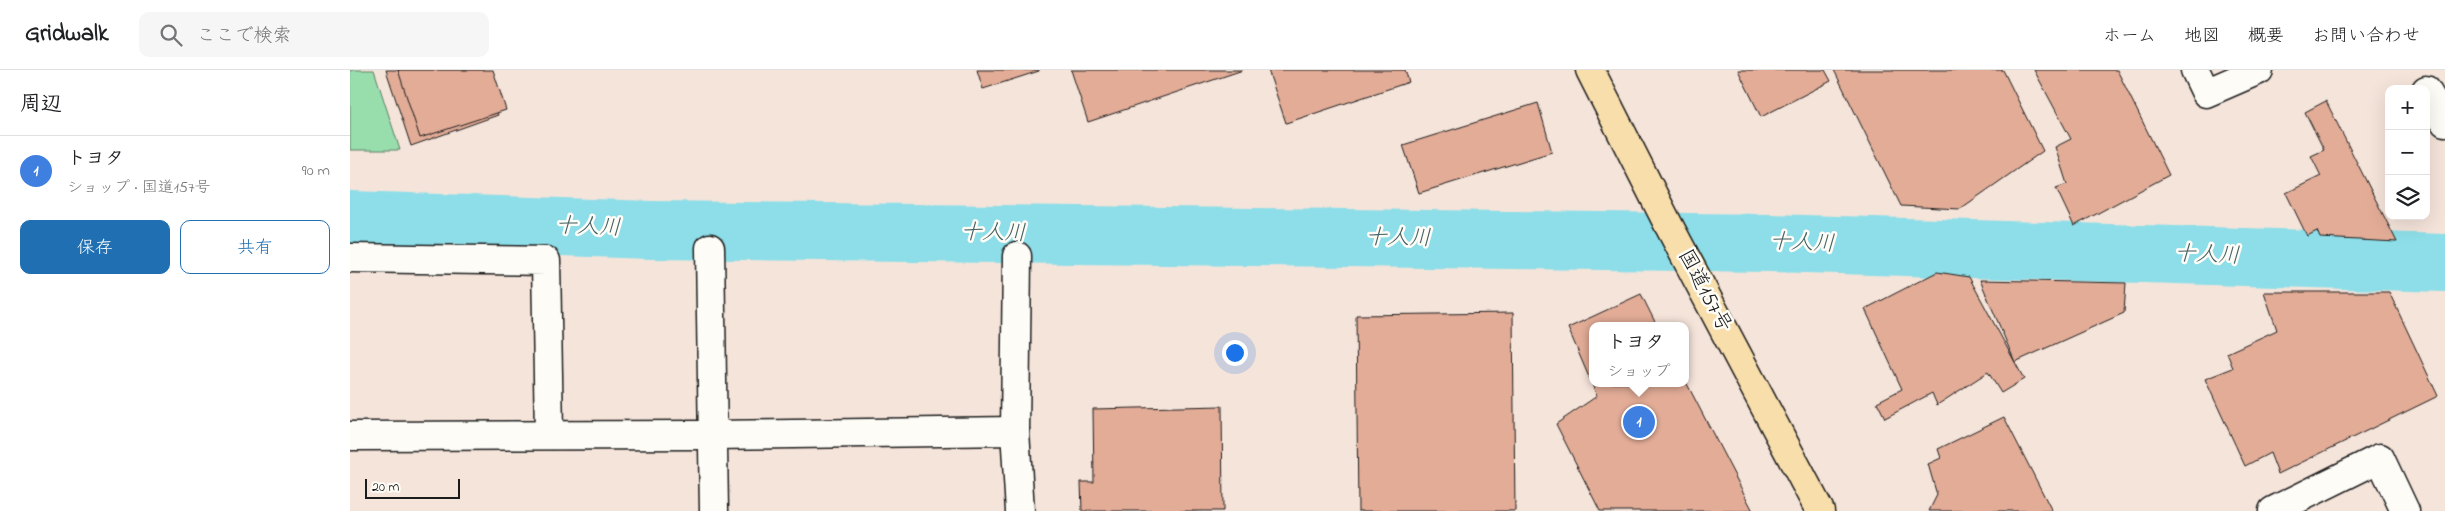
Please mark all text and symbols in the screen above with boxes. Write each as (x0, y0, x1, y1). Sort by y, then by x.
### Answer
search box (139, 12, 489, 57)
text: Gridwalk (25, 17, 109, 52)
icon: search (157, 21, 185, 49)
text: ここで検索 (197, 23, 292, 50)
text: ホーム (2103, 24, 2156, 50)
text: 地図 (2184, 24, 2220, 50)
text: 概要 (2248, 24, 2284, 50)
text: お問い合わせ (2312, 24, 2420, 50)
map controls (2385, 85, 2430, 220)
button: + (2385, 85, 2430, 130)
text: 周辺 (20, 90, 62, 120)
button: − (2385, 130, 2430, 175)
text: トヨタ (67, 146, 124, 173)
text: 1 (33, 159, 39, 183)
text: 90 m (302, 159, 330, 183)
button: layers (2385, 175, 2430, 220)
text: ショップ · 国道157号 (67, 176, 211, 200)
water label: 十人川 (554, 211, 622, 245)
water label: 十人川 (960, 217, 1026, 251)
button: 保存 (20, 220, 170, 274)
button: 共有 (180, 220, 330, 274)
water label: 十人川 (1365, 222, 1431, 256)
water label: 十人川 (1768, 227, 1836, 261)
water label: 十人川 (2173, 239, 2241, 273)
street label: 国道157号 (1670, 244, 1738, 338)
popup (1589, 322, 1689, 387)
text: トヨタ (1607, 330, 1664, 357)
your location (1222, 340, 1248, 366)
text: ショップ (1607, 360, 1671, 384)
pin: 1 (1623, 403, 1655, 441)
scale bar (365, 476, 460, 499)
text: 20 m (372, 477, 399, 498)

